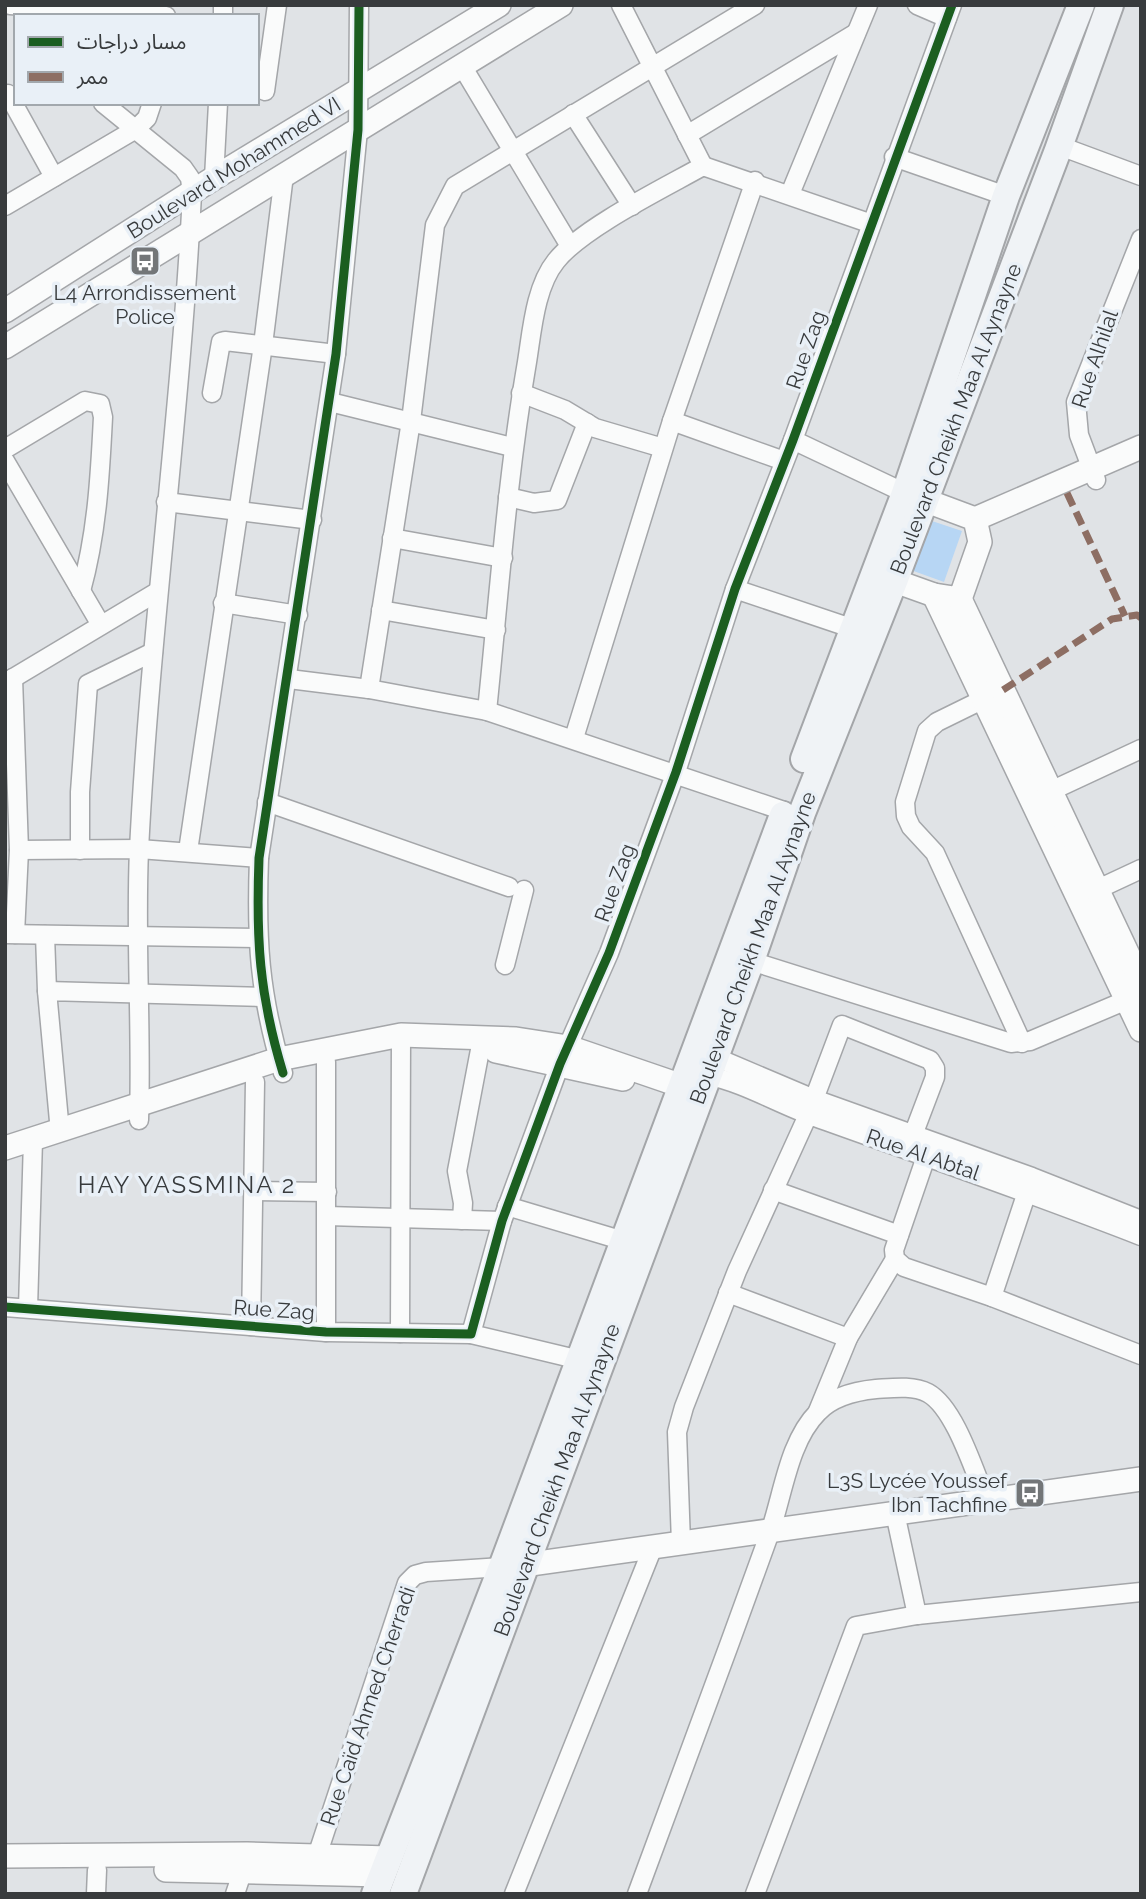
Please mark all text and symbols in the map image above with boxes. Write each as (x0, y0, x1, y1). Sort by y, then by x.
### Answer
legend (14, 14, 259, 105)
text: مسار دراجات (77, 29, 187, 54)
text: ممر (76, 64, 108, 89)
street label: Boulevard Mohammed VI (122, 92, 345, 244)
bus stop icon: L4 Arrondissement Police (128, 244, 162, 278)
street label: Boulevard Cheikh Maa Al Aynayne (885, 260, 1026, 578)
place label: L4 Arrondissement Police (54, 280, 236, 329)
street label: Rue Alhilal (1066, 306, 1123, 411)
street label: Rue Zag (780, 307, 831, 392)
street label: Boulevard Cheikh Maa Al Aynayne (684, 788, 821, 1108)
street label: Rue Zag (589, 840, 640, 925)
street label: Rue Al Abtal (863, 1123, 983, 1186)
district label: HAY YASSMINA 2 (78, 1170, 296, 1199)
street label: Rue Zag (233, 1294, 315, 1325)
street label: Boulevard Cheikh Maa Al Aynayne (488, 1320, 625, 1640)
place label: L3S Lycée Youssef Ibn Tachfine (827, 1468, 1008, 1517)
bus stop icon: L3S Lycée Youssef Ibn Tachfine (1013, 1476, 1047, 1510)
street label: Rue Caïd Ahmed Cherradi (315, 1583, 420, 1829)

